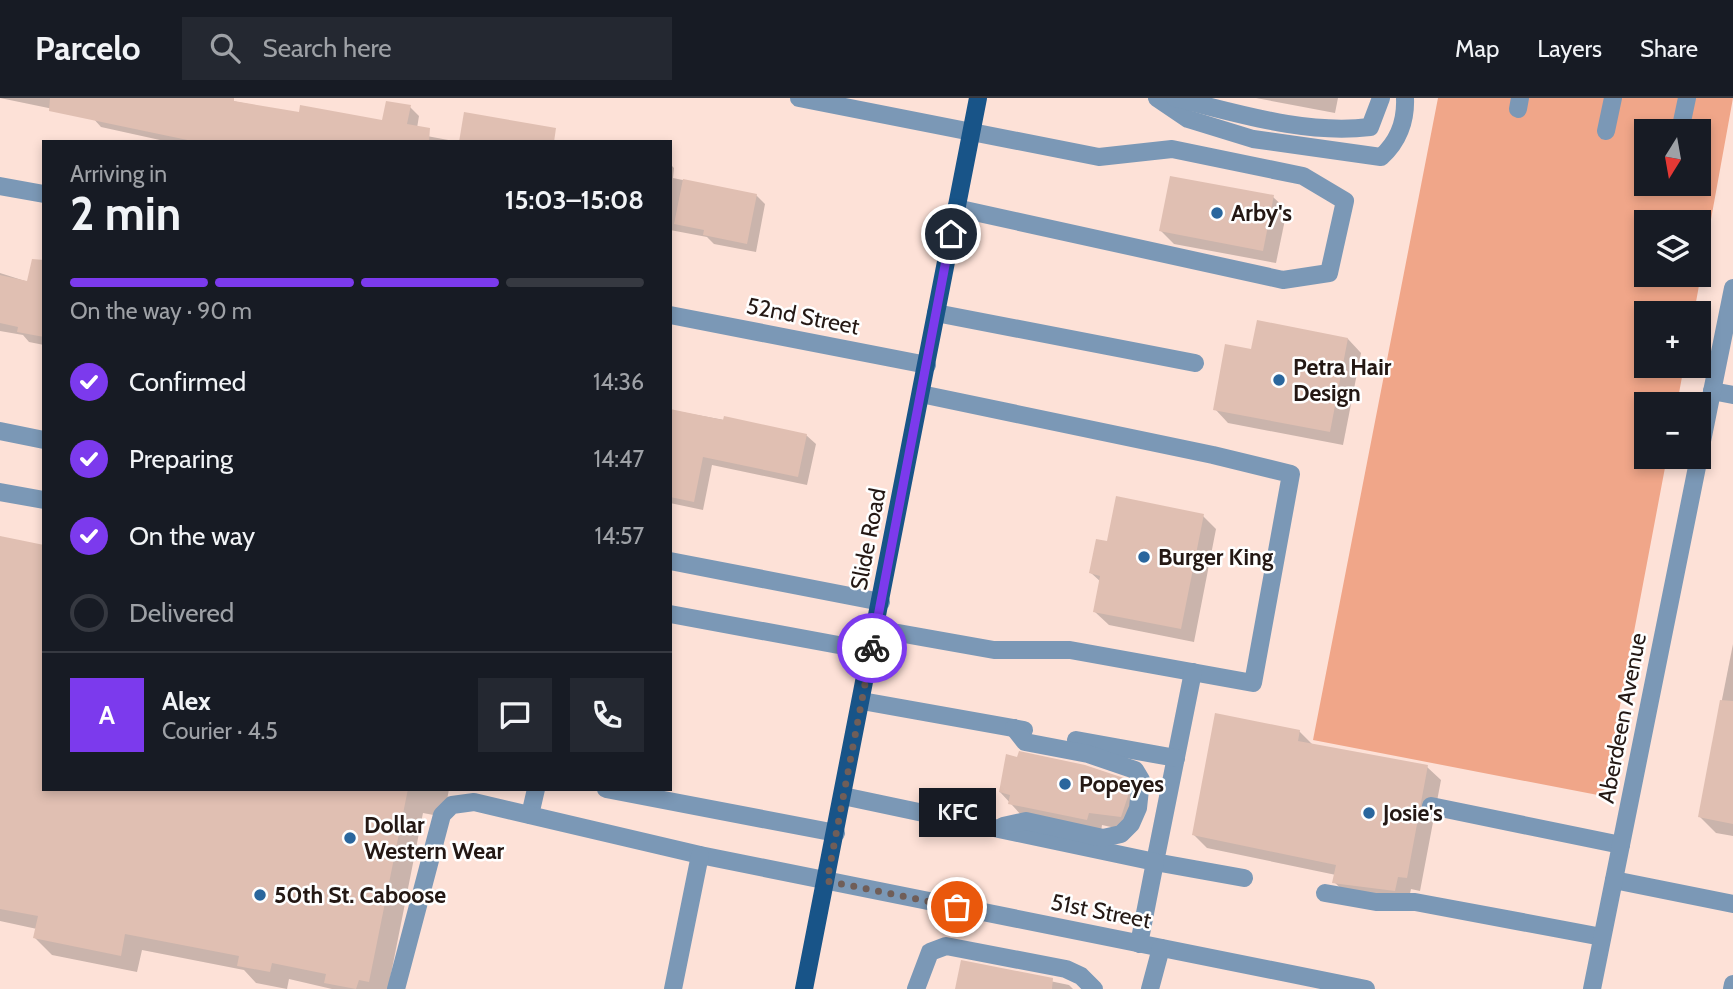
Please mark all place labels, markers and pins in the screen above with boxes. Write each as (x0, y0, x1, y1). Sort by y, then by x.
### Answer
place label: Arby's (1231, 199, 1292, 227)
pin (921, 204, 981, 264)
marker: Arby's (1209, 205, 1225, 221)
place label: Petra Hair Design (1293, 353, 1392, 407)
marker: Petra Hair Design (1271, 372, 1287, 388)
place label: Burger King (1158, 543, 1274, 571)
marker: Burger King (1136, 549, 1152, 565)
place label: Popeyes (1079, 770, 1164, 798)
marker: Popeyes (1057, 776, 1073, 792)
callout: KFC (918, 788, 996, 837)
place label: Josie's (1382, 799, 1443, 827)
marker: Josie's (1361, 805, 1377, 821)
place label: Dollar Western Wear (364, 811, 505, 865)
marker: Dollar Western Wear (342, 830, 358, 846)
pin (927, 877, 987, 937)
place label: 50th St. Caboose (274, 881, 446, 909)
marker: 50th St. Caboose (252, 887, 268, 903)

